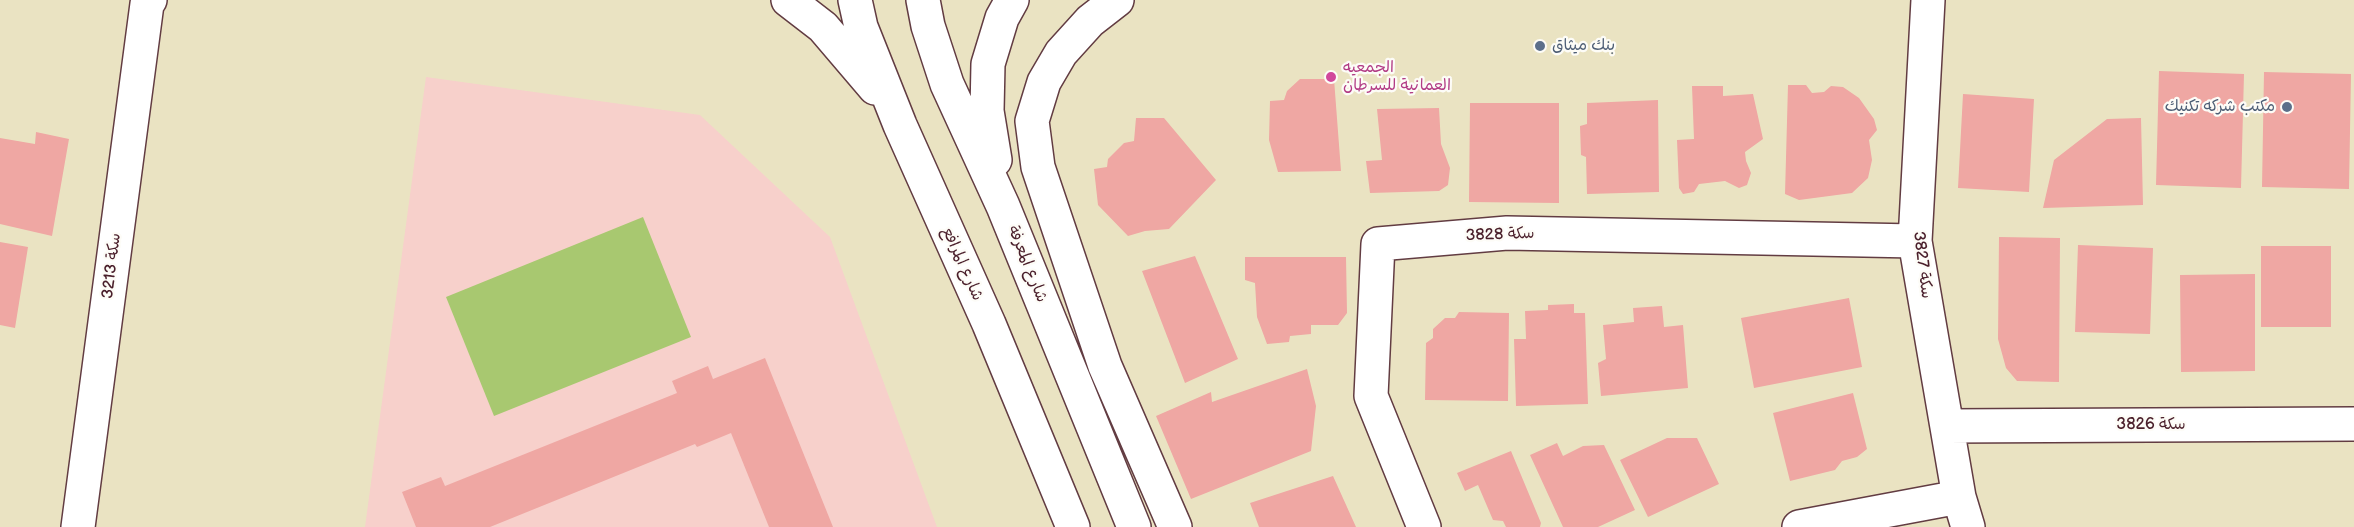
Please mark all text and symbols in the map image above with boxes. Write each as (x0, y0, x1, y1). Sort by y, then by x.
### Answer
place label: بنك ميثاق (1552, 36, 1615, 56)
marker: بنك ميثاق (1533, 39, 1547, 53)
place label: الجمعيه العمانية للسرطان (1343, 58, 1451, 96)
marker: الجمعيه العمانية للسرطان (1324, 70, 1338, 84)
place label: مكتب شركه تكنيك (2165, 97, 2275, 117)
marker: مكتب شركه تكنيك (2280, 100, 2294, 114)
street label: شارع المعرفة (1003, 223, 1051, 305)
street label: شارع المرافع (937, 224, 987, 304)
street label: سكة 3828 (1465, 224, 1535, 246)
street label: سكة 3827 (1908, 230, 1936, 300)
street label: سكة 3213 (98, 232, 126, 300)
street label: سكة 3826 (2116, 415, 2186, 435)

